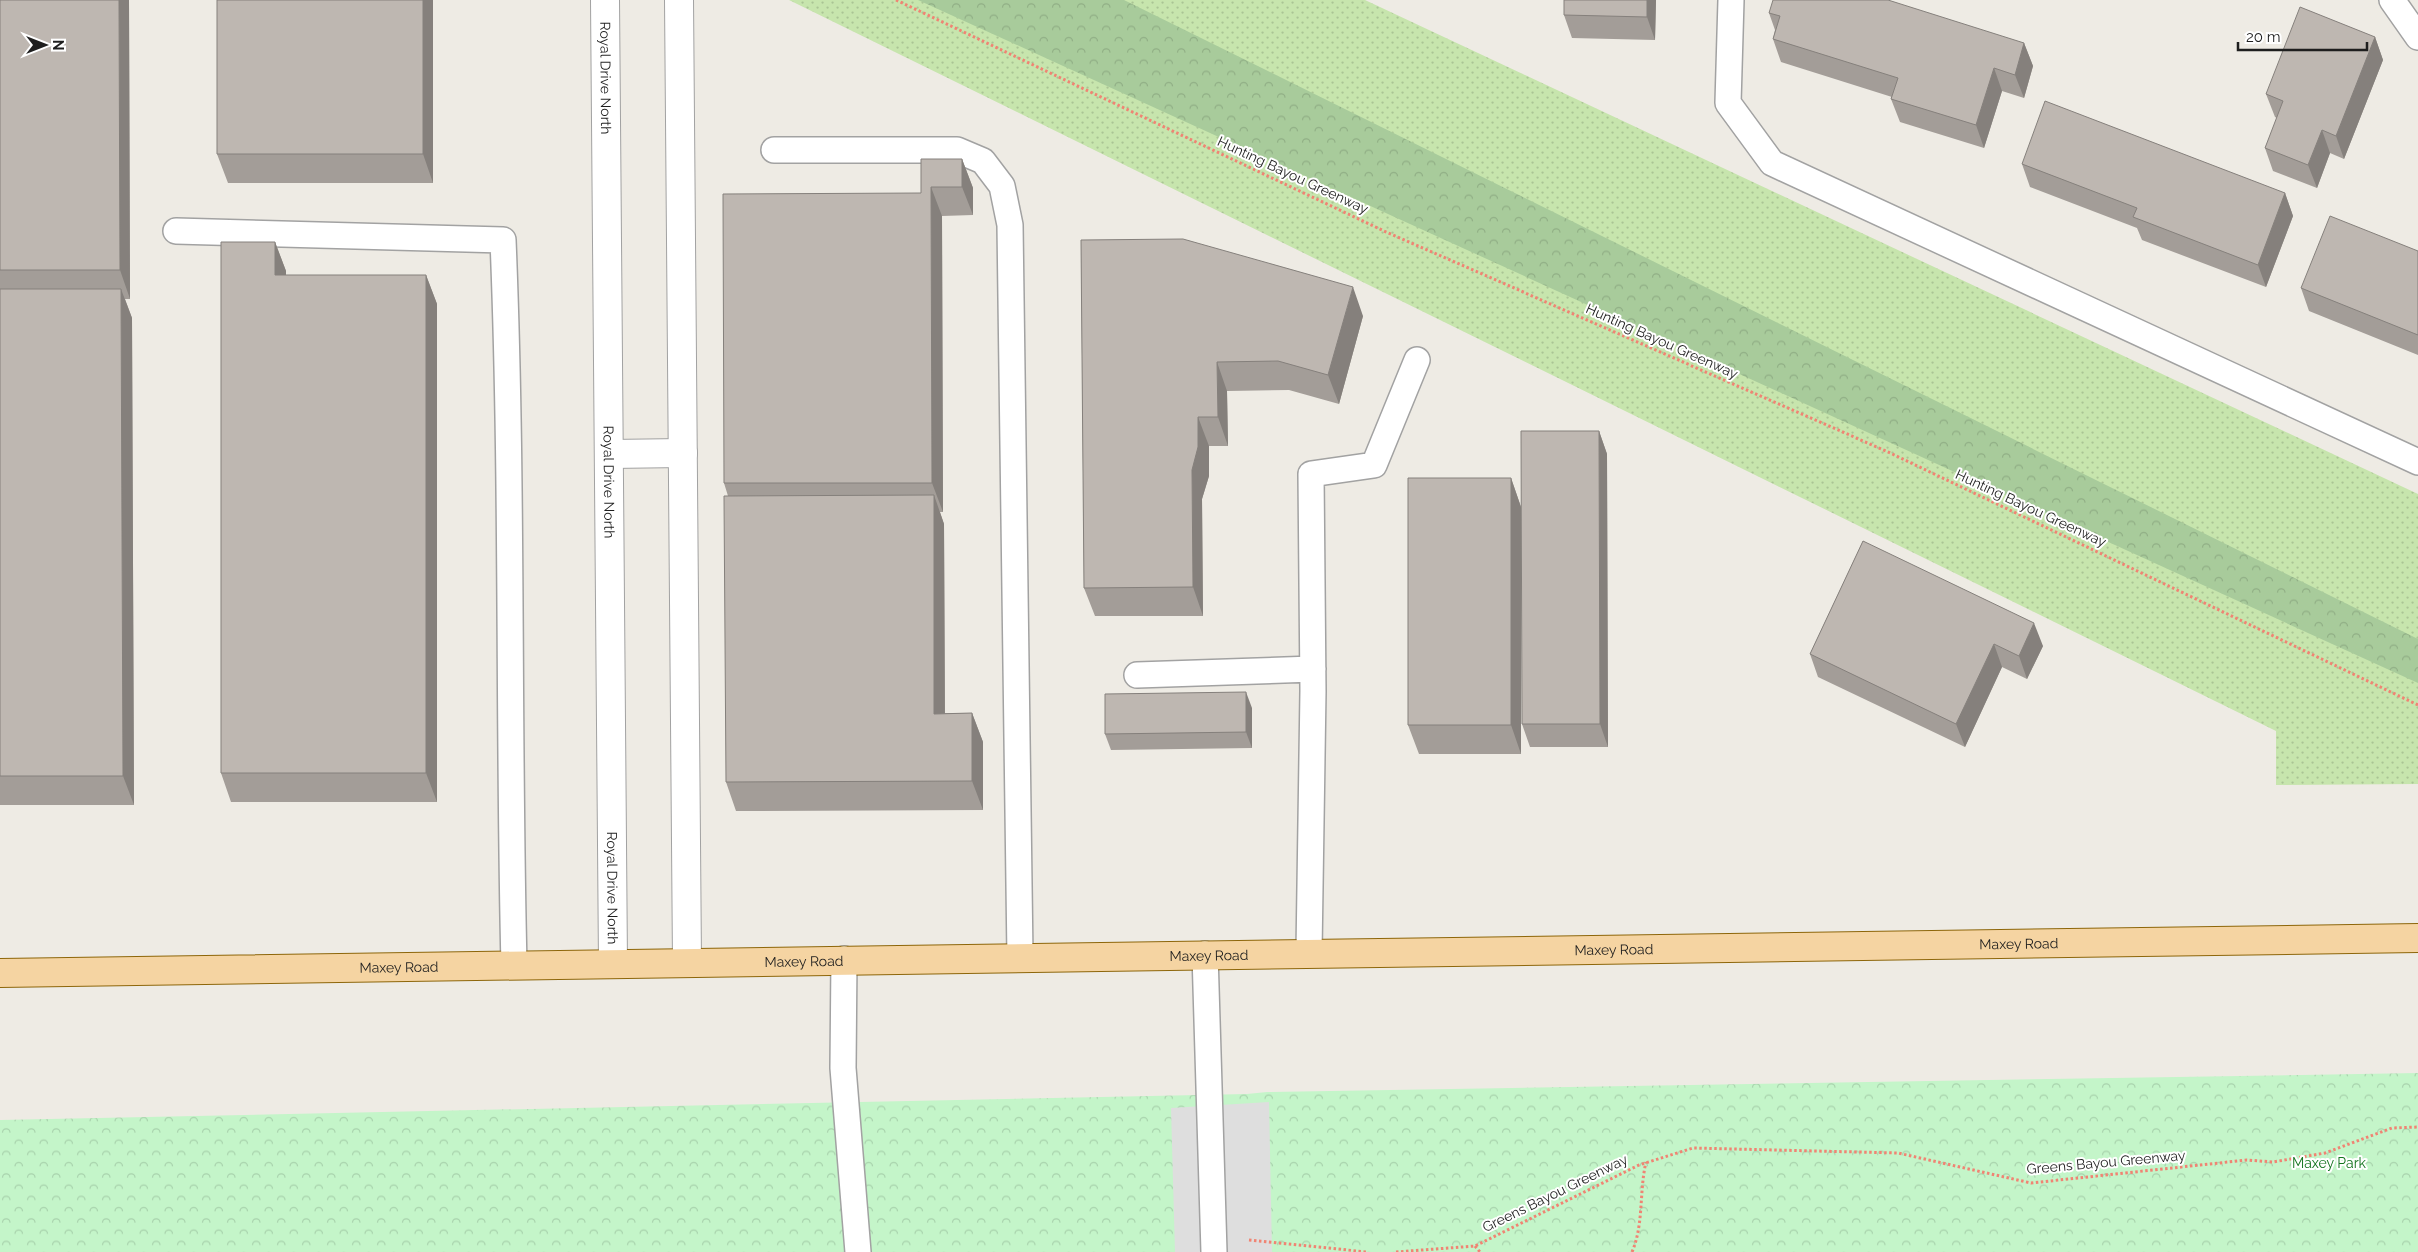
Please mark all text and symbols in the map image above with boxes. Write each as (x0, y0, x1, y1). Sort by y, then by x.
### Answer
north arrow (20, 20, 70, 70)
scale bar (2238, 20, 2367, 52)
street label: Royal Drive North (597, 21, 614, 134)
text: 20 m (2246, 28, 2281, 46)
text: N (50, 40, 66, 50)
street label: Hunting Bayou Greenway (1215, 133, 1371, 217)
street label: Hunting Bayou Greenway (1584, 300, 1741, 382)
street label: Royal Drive North (601, 425, 617, 538)
street label: Hunting Bayou Greenway (1953, 466, 2109, 550)
street label: Royal Drive North (604, 831, 621, 944)
street label: Maxey Road (1979, 935, 2058, 952)
street label: Maxey Road (1574, 941, 1653, 958)
street label: Maxey Road (1169, 947, 1249, 964)
street label: Maxey Road (764, 953, 844, 970)
street label: Maxey Road (359, 959, 439, 976)
street label: Greens Bayou Greenway (2026, 1147, 2186, 1177)
street label: Greens Bayou Greenway (1480, 1151, 1630, 1235)
park label: Maxey Park (2292, 1155, 2367, 1171)

